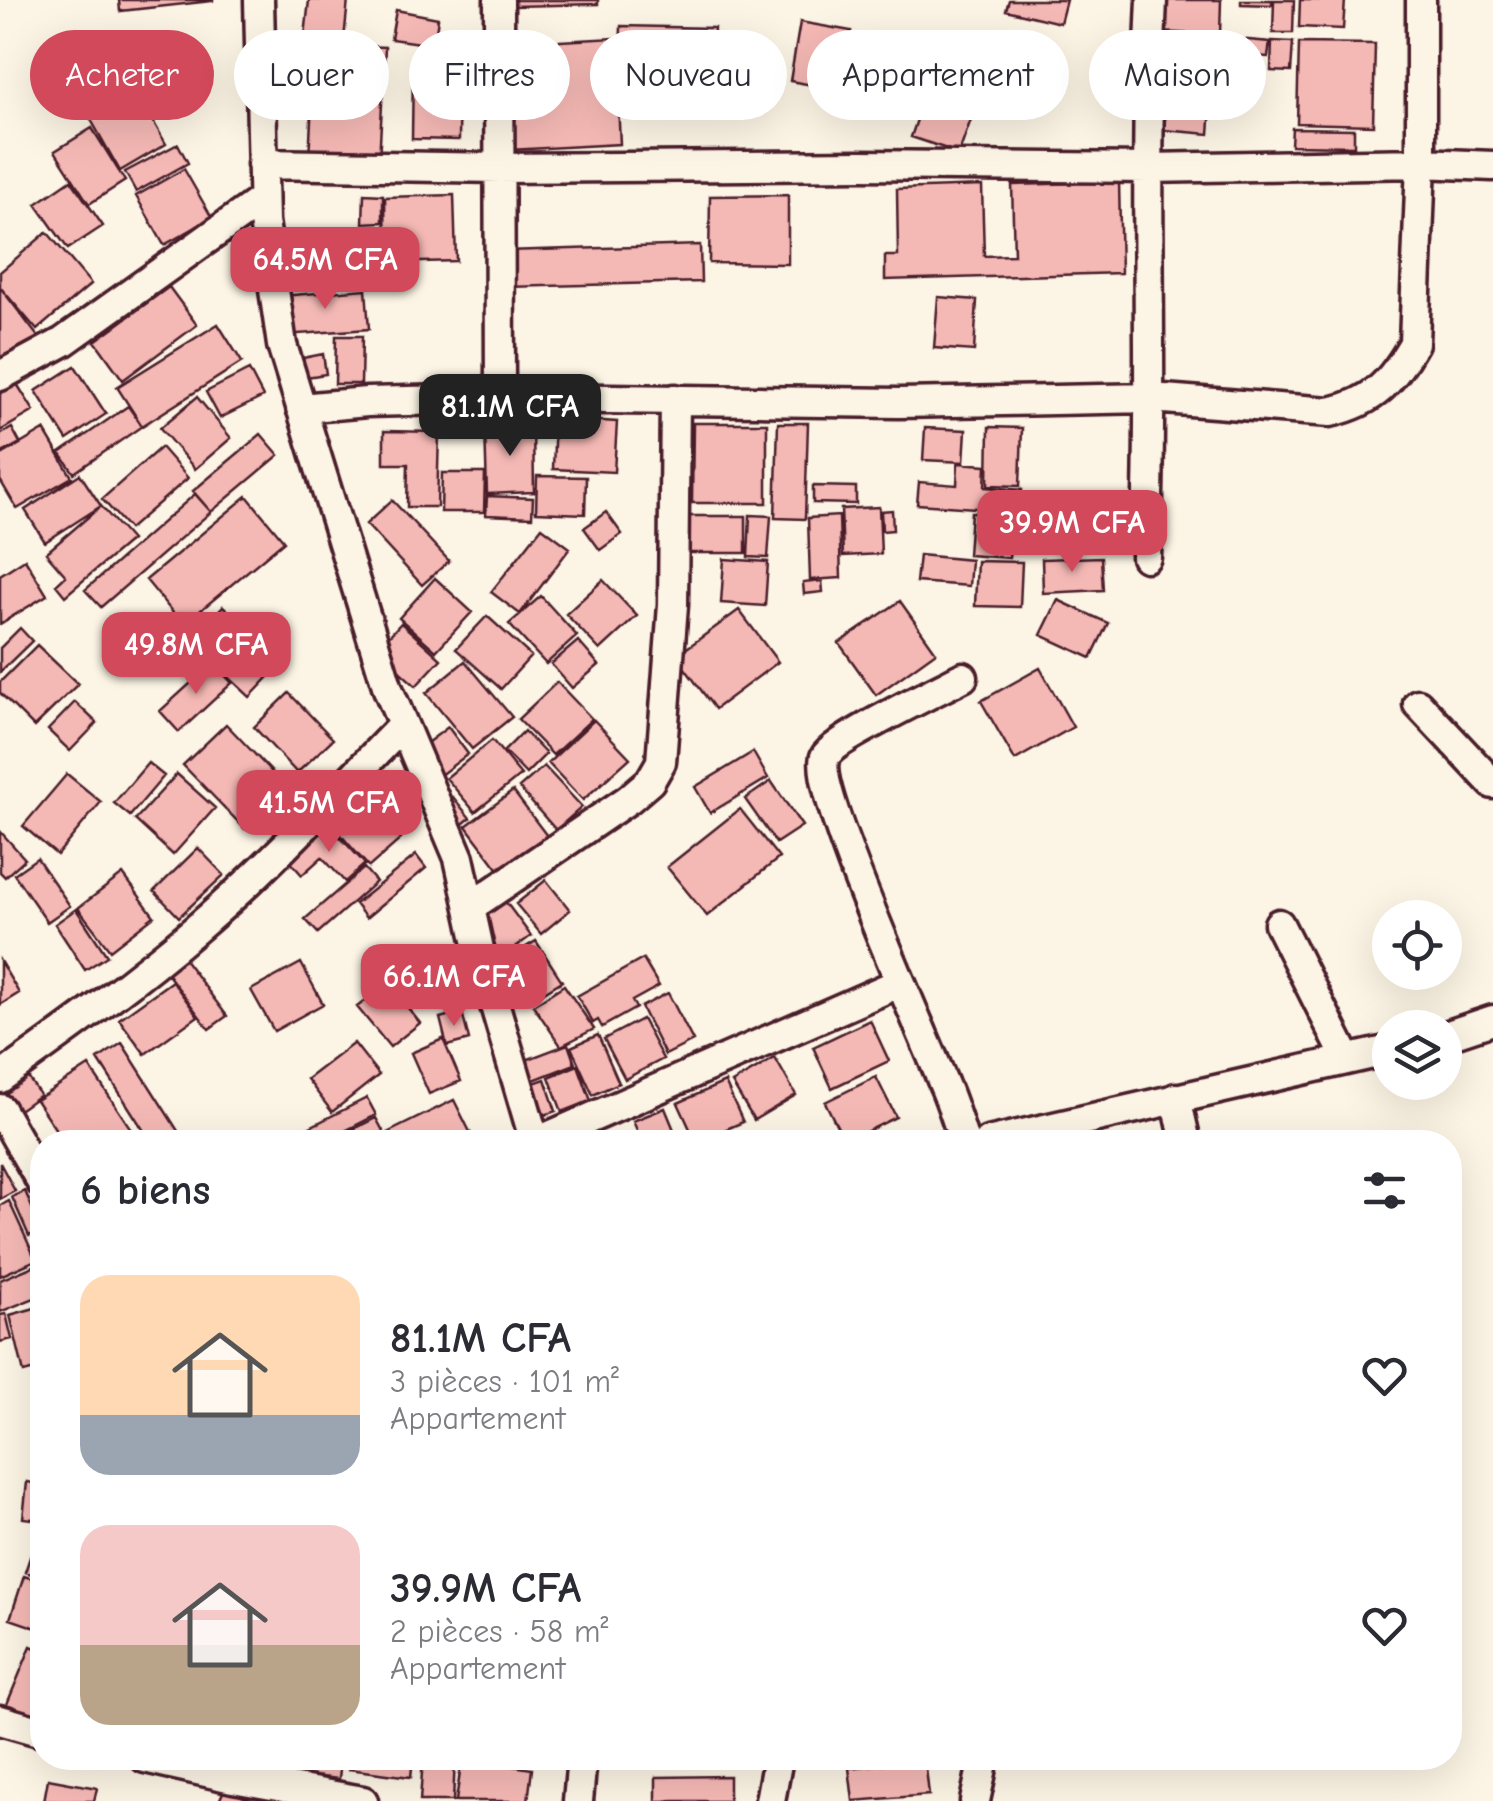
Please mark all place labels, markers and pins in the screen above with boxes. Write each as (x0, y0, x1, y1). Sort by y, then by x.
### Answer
pin: 64.5M CFA (211, 227, 439, 312)
pin: 81.1M CFA (396, 374, 624, 459)
pin: 39.9M CFA (958, 490, 1186, 575)
pin: 49.8M CFA (82, 612, 310, 697)
pin: 41.5M CFA (215, 770, 443, 855)
pin: 66.1M CFA (340, 944, 568, 1029)

